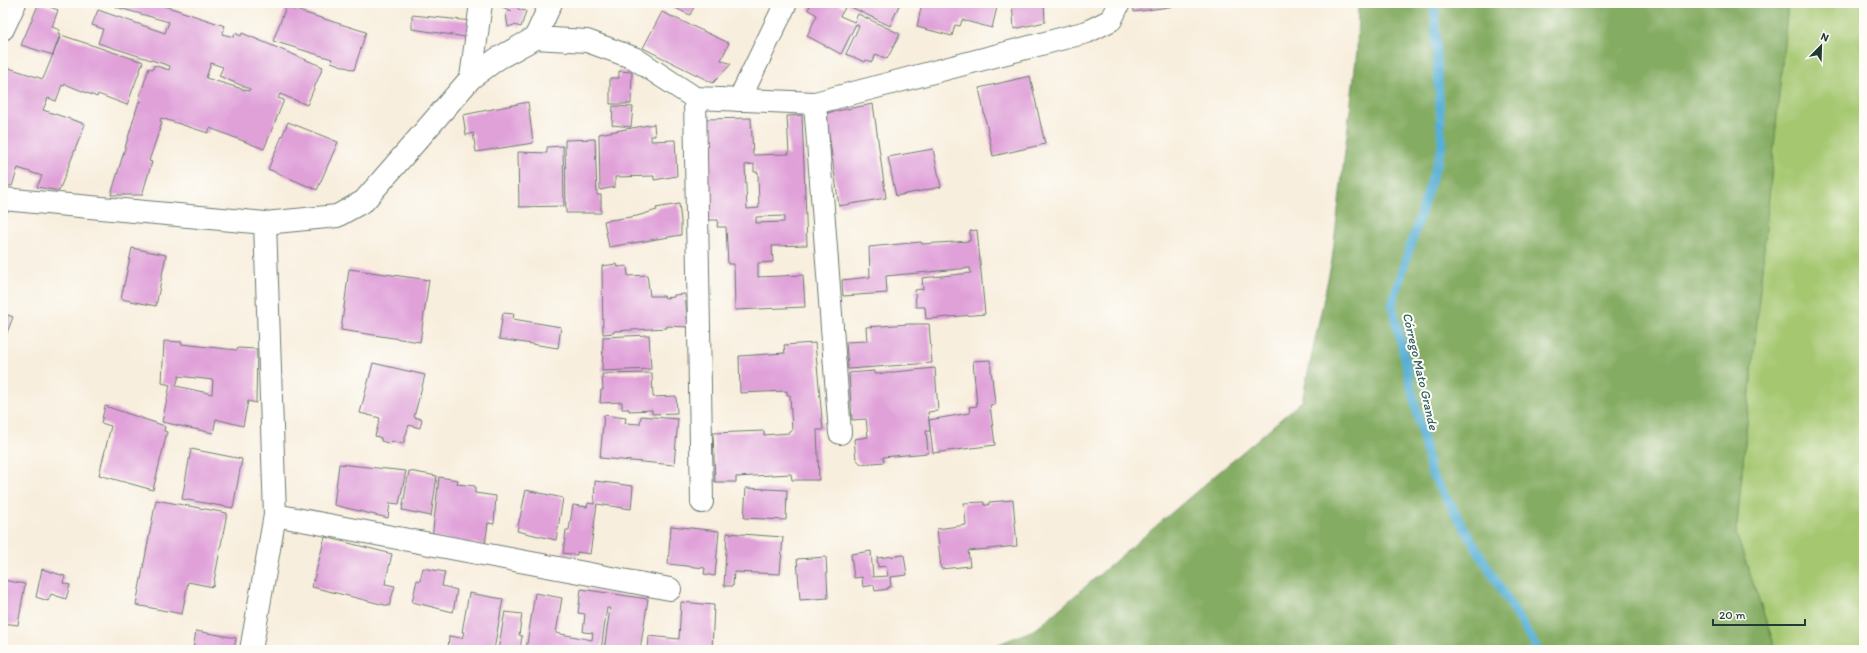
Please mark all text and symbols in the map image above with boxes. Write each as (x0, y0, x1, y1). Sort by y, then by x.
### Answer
north arrow (1801, 26, 1841, 66)
text: N (1819, 30, 1831, 45)
water label: Córrego Mato Grande (1400, 311, 1441, 432)
scale bar (1713, 601, 1805, 627)
text: 20 m (1719, 608, 1746, 622)

